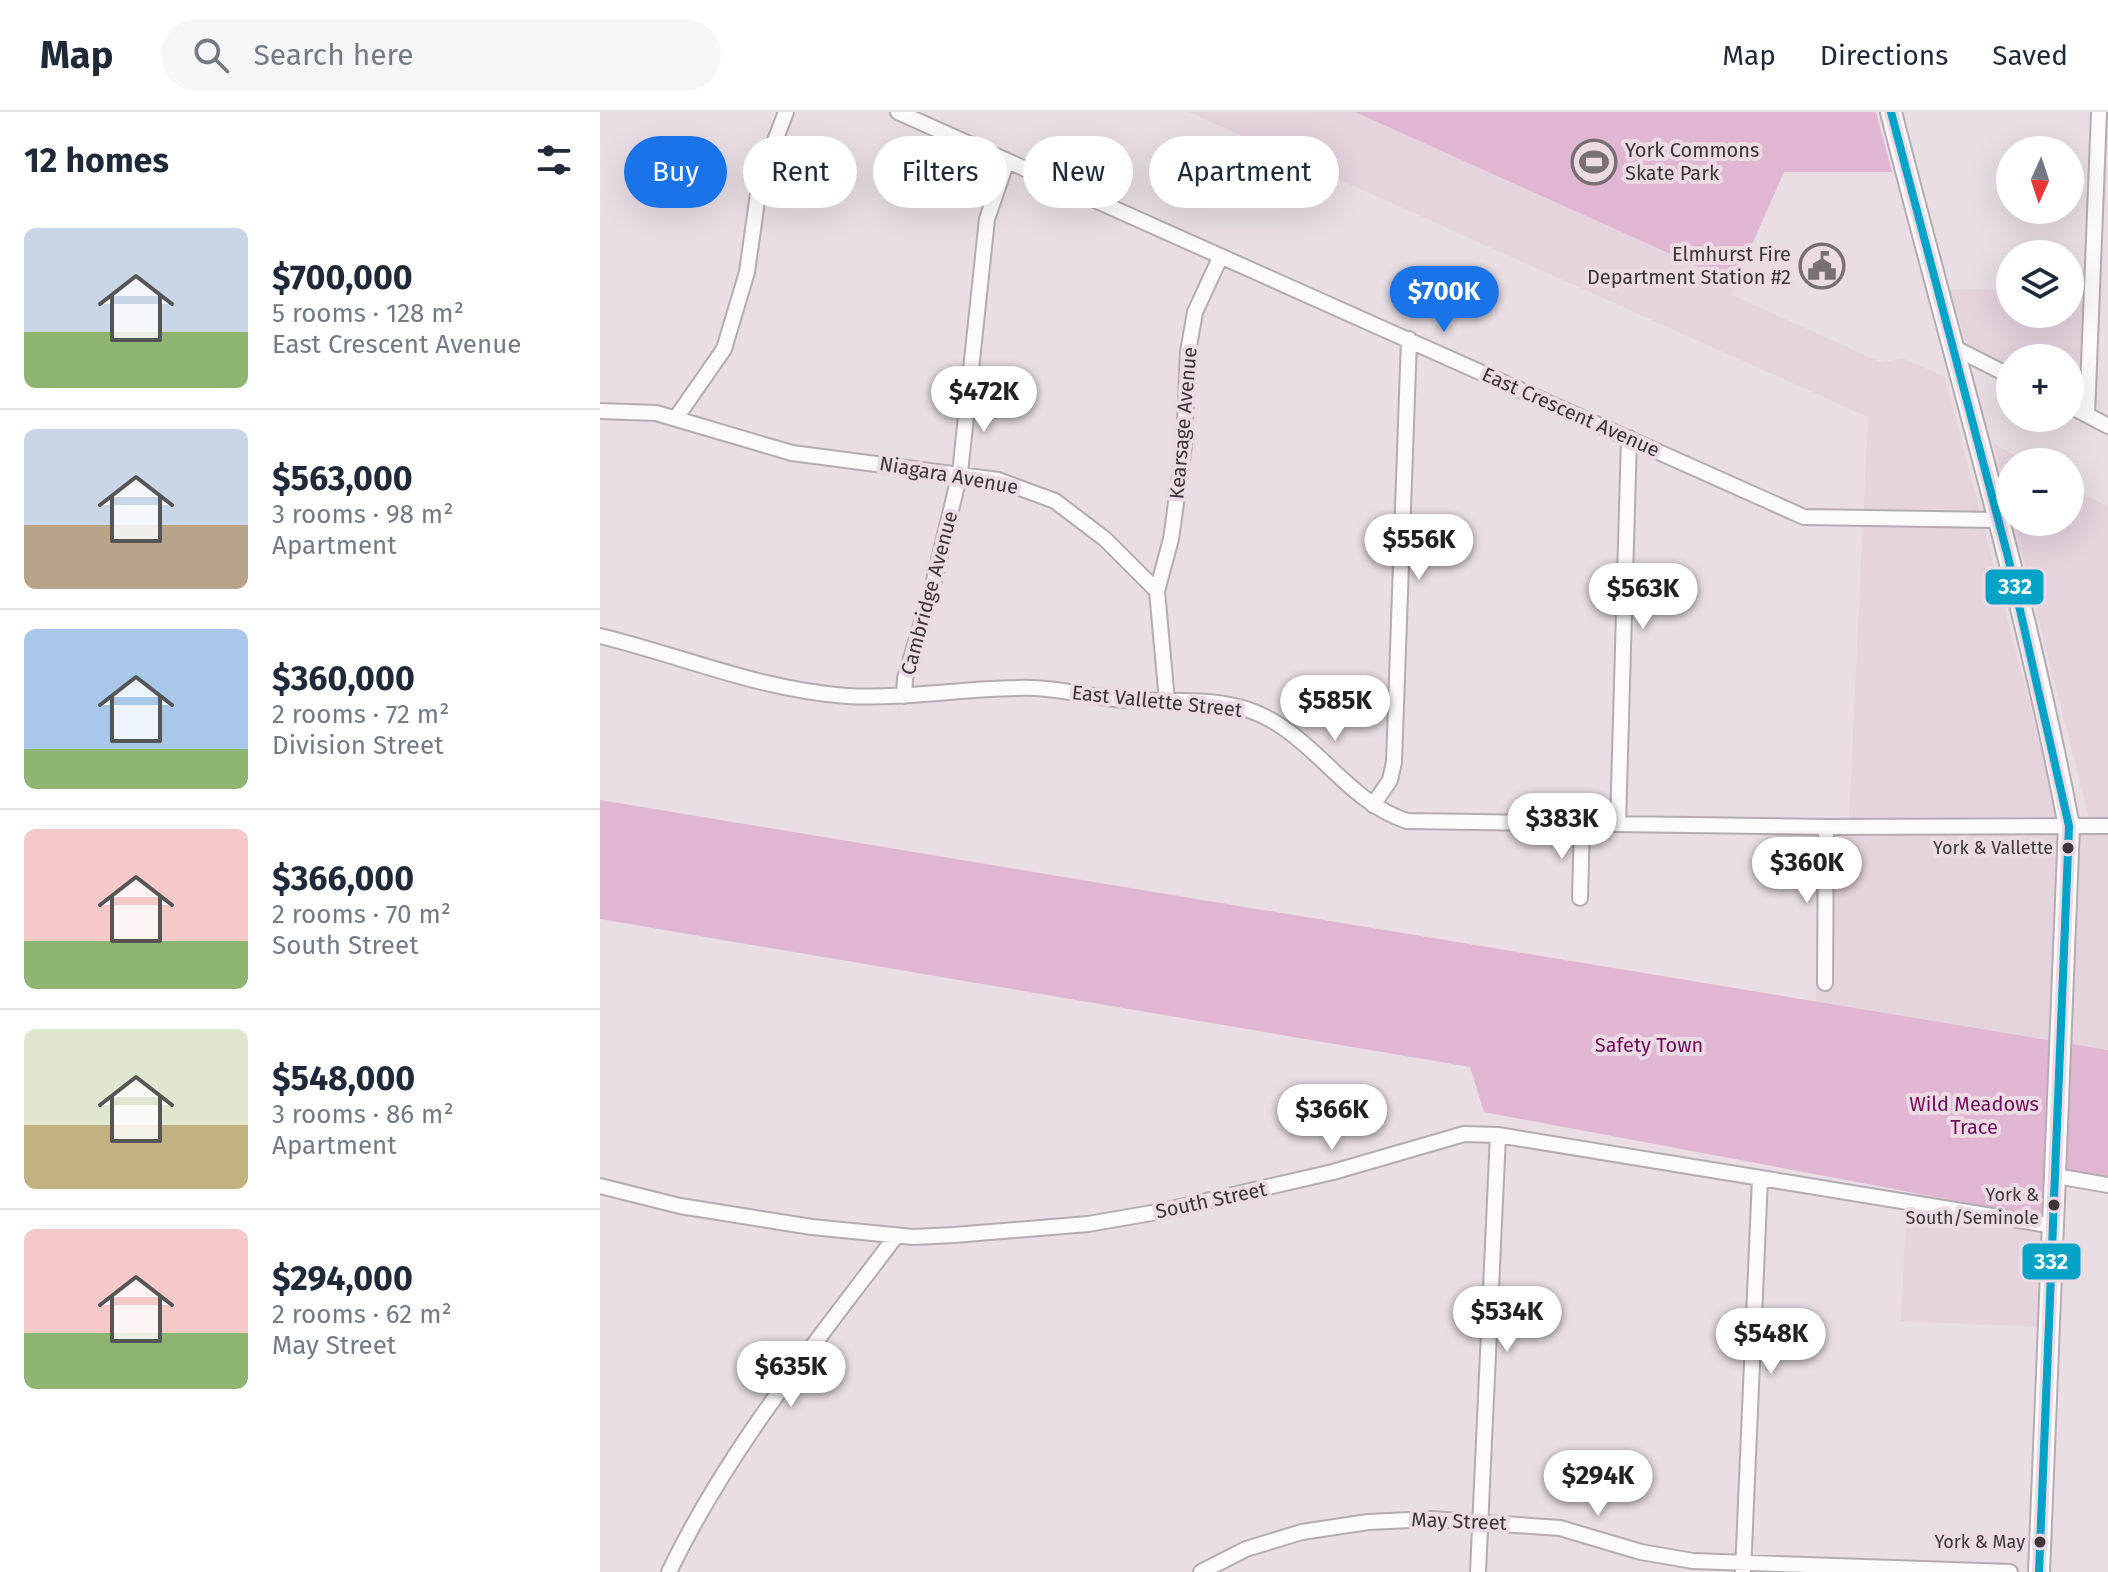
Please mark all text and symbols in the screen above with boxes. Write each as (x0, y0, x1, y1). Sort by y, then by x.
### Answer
search box (161, 19, 721, 91)
text: Map (40, 32, 113, 78)
icon: search (189, 33, 233, 77)
text: Search here (253, 37, 414, 73)
text: Map (1722, 39, 1776, 72)
text: Directions (1820, 39, 1948, 72)
text: Saved (1992, 39, 2068, 72)
chip: Buy (624, 136, 727, 208)
chip: Rent (743, 136, 857, 208)
chip: Filters (873, 136, 1007, 208)
chip: New (1023, 136, 1133, 208)
chip: Apartment (1149, 136, 1339, 208)
north arrow (1996, 136, 2084, 224)
map controls (1996, 136, 2084, 536)
icon: filters (532, 138, 576, 182)
sports icon: York Commons Skate Park (1570, 138, 1618, 186)
place label: York Commons Skate Park (1625, 138, 1759, 185)
text: 12 homes (24, 140, 169, 181)
button: layers (1996, 240, 2084, 328)
place label: Elmhurst Fire Department Station #2 (1587, 242, 1791, 289)
public building icon: Elmhurst Fire Department Station #2 (1798, 242, 1846, 290)
text: $700,000 (272, 257, 413, 298)
icon: home (88, 260, 184, 356)
pin: $700K (1388, 266, 1500, 334)
text: $700K (1408, 276, 1480, 307)
text: 5 rooms · 128 m² (272, 298, 464, 329)
text: East Crescent Avenue (272, 329, 522, 360)
button: + (1996, 344, 2084, 432)
street label: Kearsage Avenue (1164, 346, 1202, 500)
street label: East Crescent Avenue (1478, 362, 1664, 462)
pin: $472K (928, 366, 1040, 434)
text: $472K (949, 376, 1019, 407)
button: − (1996, 448, 2084, 536)
street label: Niagara Avenue (878, 451, 1020, 499)
text: $563,000 (272, 458, 413, 499)
icon: home (88, 461, 184, 557)
text: 3 rooms · 98 m² (272, 499, 453, 530)
street label: Cambridge Avenue (896, 508, 962, 678)
pin: $556K (1363, 514, 1475, 582)
text: $556K (1382, 524, 1456, 555)
text: Apartment (272, 530, 397, 561)
pin: $563K (1587, 563, 1699, 631)
line badge: 332 (1984, 568, 2045, 606)
text: $563K (1607, 573, 1679, 604)
text: 332 (1997, 573, 2032, 600)
text: $360,000 (272, 658, 415, 699)
icon: home (88, 661, 184, 757)
pin: $585K (1279, 675, 1391, 743)
street label: East Vallette Street (1071, 680, 1244, 722)
text: $585K (1298, 685, 1372, 716)
text: 2 rooms · 72 m² (272, 699, 449, 730)
text: Division Street (272, 730, 444, 761)
pin: $383K (1506, 793, 1618, 861)
text: $383K (1526, 803, 1598, 834)
pin: $360K (1751, 837, 1863, 905)
place label: York & Vallette (1933, 837, 2053, 859)
marker: York & Vallette (2060, 840, 2076, 856)
text: $360K (1770, 847, 1844, 878)
text: $366,000 (272, 858, 414, 899)
icon: home (88, 861, 184, 957)
text: 2 rooms · 70 m² (272, 899, 451, 930)
text: South Street (272, 930, 419, 961)
park label: Safety Town (1595, 1033, 1703, 1057)
text: $548,000 (272, 1058, 415, 1099)
icon: home (88, 1061, 184, 1157)
pin: $366K (1276, 1084, 1388, 1152)
park label: Wild Meadows Trace (1909, 1092, 2039, 1139)
text: $366K (1295, 1094, 1369, 1125)
text: 3 rooms · 86 m² (272, 1099, 454, 1130)
text: Apartment (272, 1130, 397, 1161)
street label: South Street (1153, 1176, 1269, 1223)
place label: York & South/Seminole (1906, 1184, 2039, 1229)
marker: York & South/Seminole (2046, 1197, 2062, 1213)
line badge: 332 (2021, 1242, 2082, 1281)
text: 332 (2033, 1248, 2068, 1275)
text: $294,000 (272, 1258, 413, 1299)
icon: home (88, 1261, 184, 1357)
pin: $534K (1451, 1286, 1563, 1354)
text: $534K (1471, 1296, 1543, 1327)
text: 2 rooms · 62 m² (272, 1299, 452, 1330)
pin: $548K (1715, 1308, 1827, 1376)
text: $548K (1734, 1318, 1808, 1349)
text: May Street (272, 1330, 396, 1361)
pin: $635K (735, 1341, 847, 1409)
text: $635K (755, 1351, 827, 1382)
pin: $294K (1542, 1450, 1654, 1518)
text: $294K (1562, 1460, 1634, 1491)
street label: May Street (1411, 1507, 1508, 1535)
place label: York & May (1934, 1531, 2025, 1553)
marker: York & May (2032, 1534, 2048, 1550)

